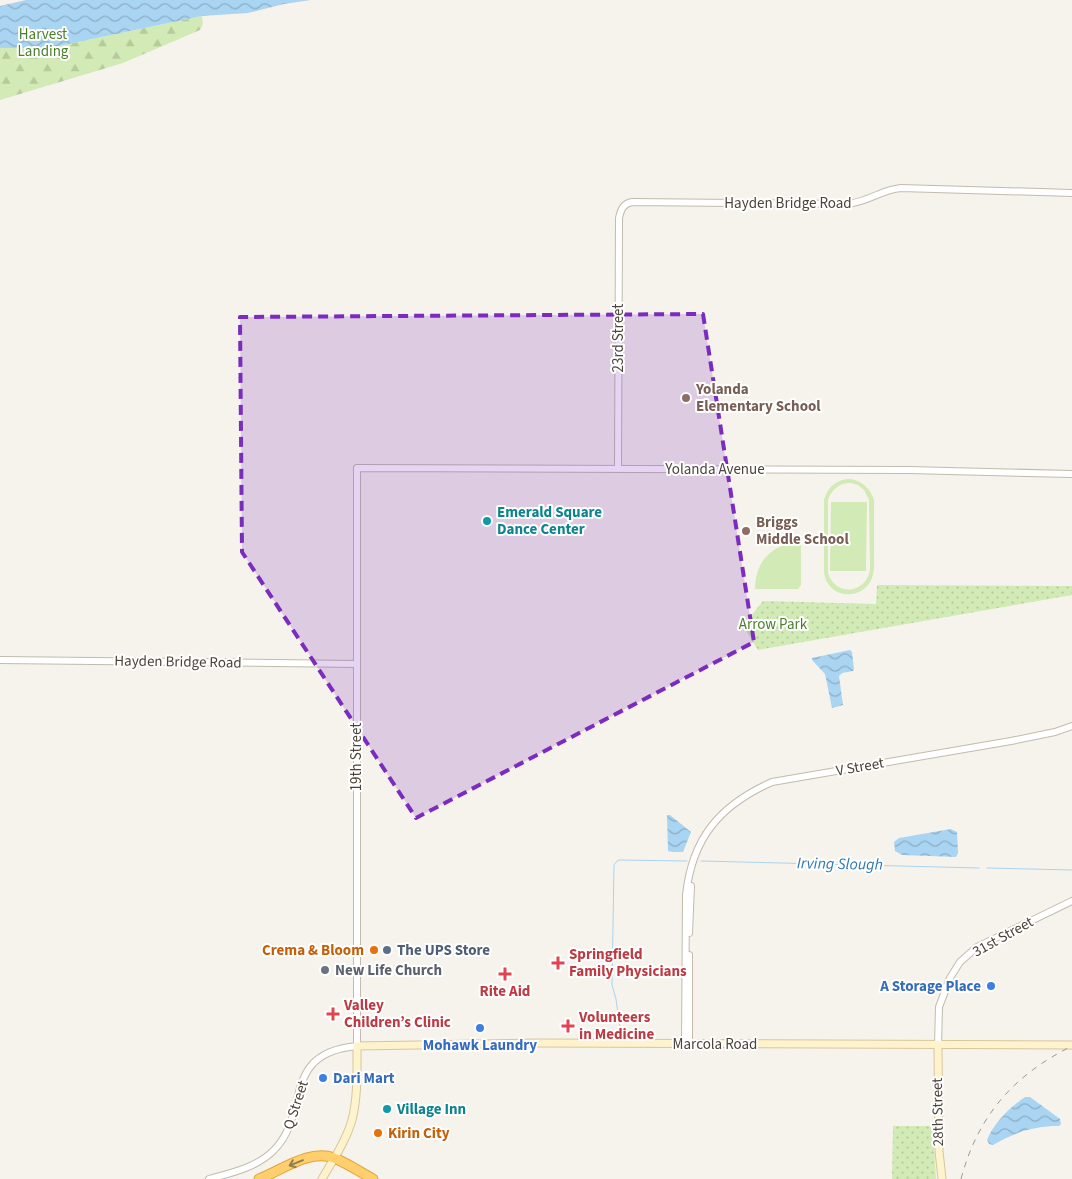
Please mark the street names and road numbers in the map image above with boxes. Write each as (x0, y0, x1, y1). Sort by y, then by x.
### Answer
street label: Hayden Bridge Road (724, 193, 852, 214)
street label: 23rd Street (608, 304, 629, 372)
street label: Yolanda Avenue (664, 459, 765, 480)
street label: Hayden Bridge Road (114, 650, 242, 674)
street label: 19th Street (346, 723, 367, 791)
street label: V Street (834, 752, 886, 782)
street label: 31st Street (969, 912, 1037, 962)
street label: Marcola Road (673, 1034, 757, 1055)
street label: 28th Street (927, 1077, 949, 1147)
street label: Q Street (278, 1078, 314, 1132)

